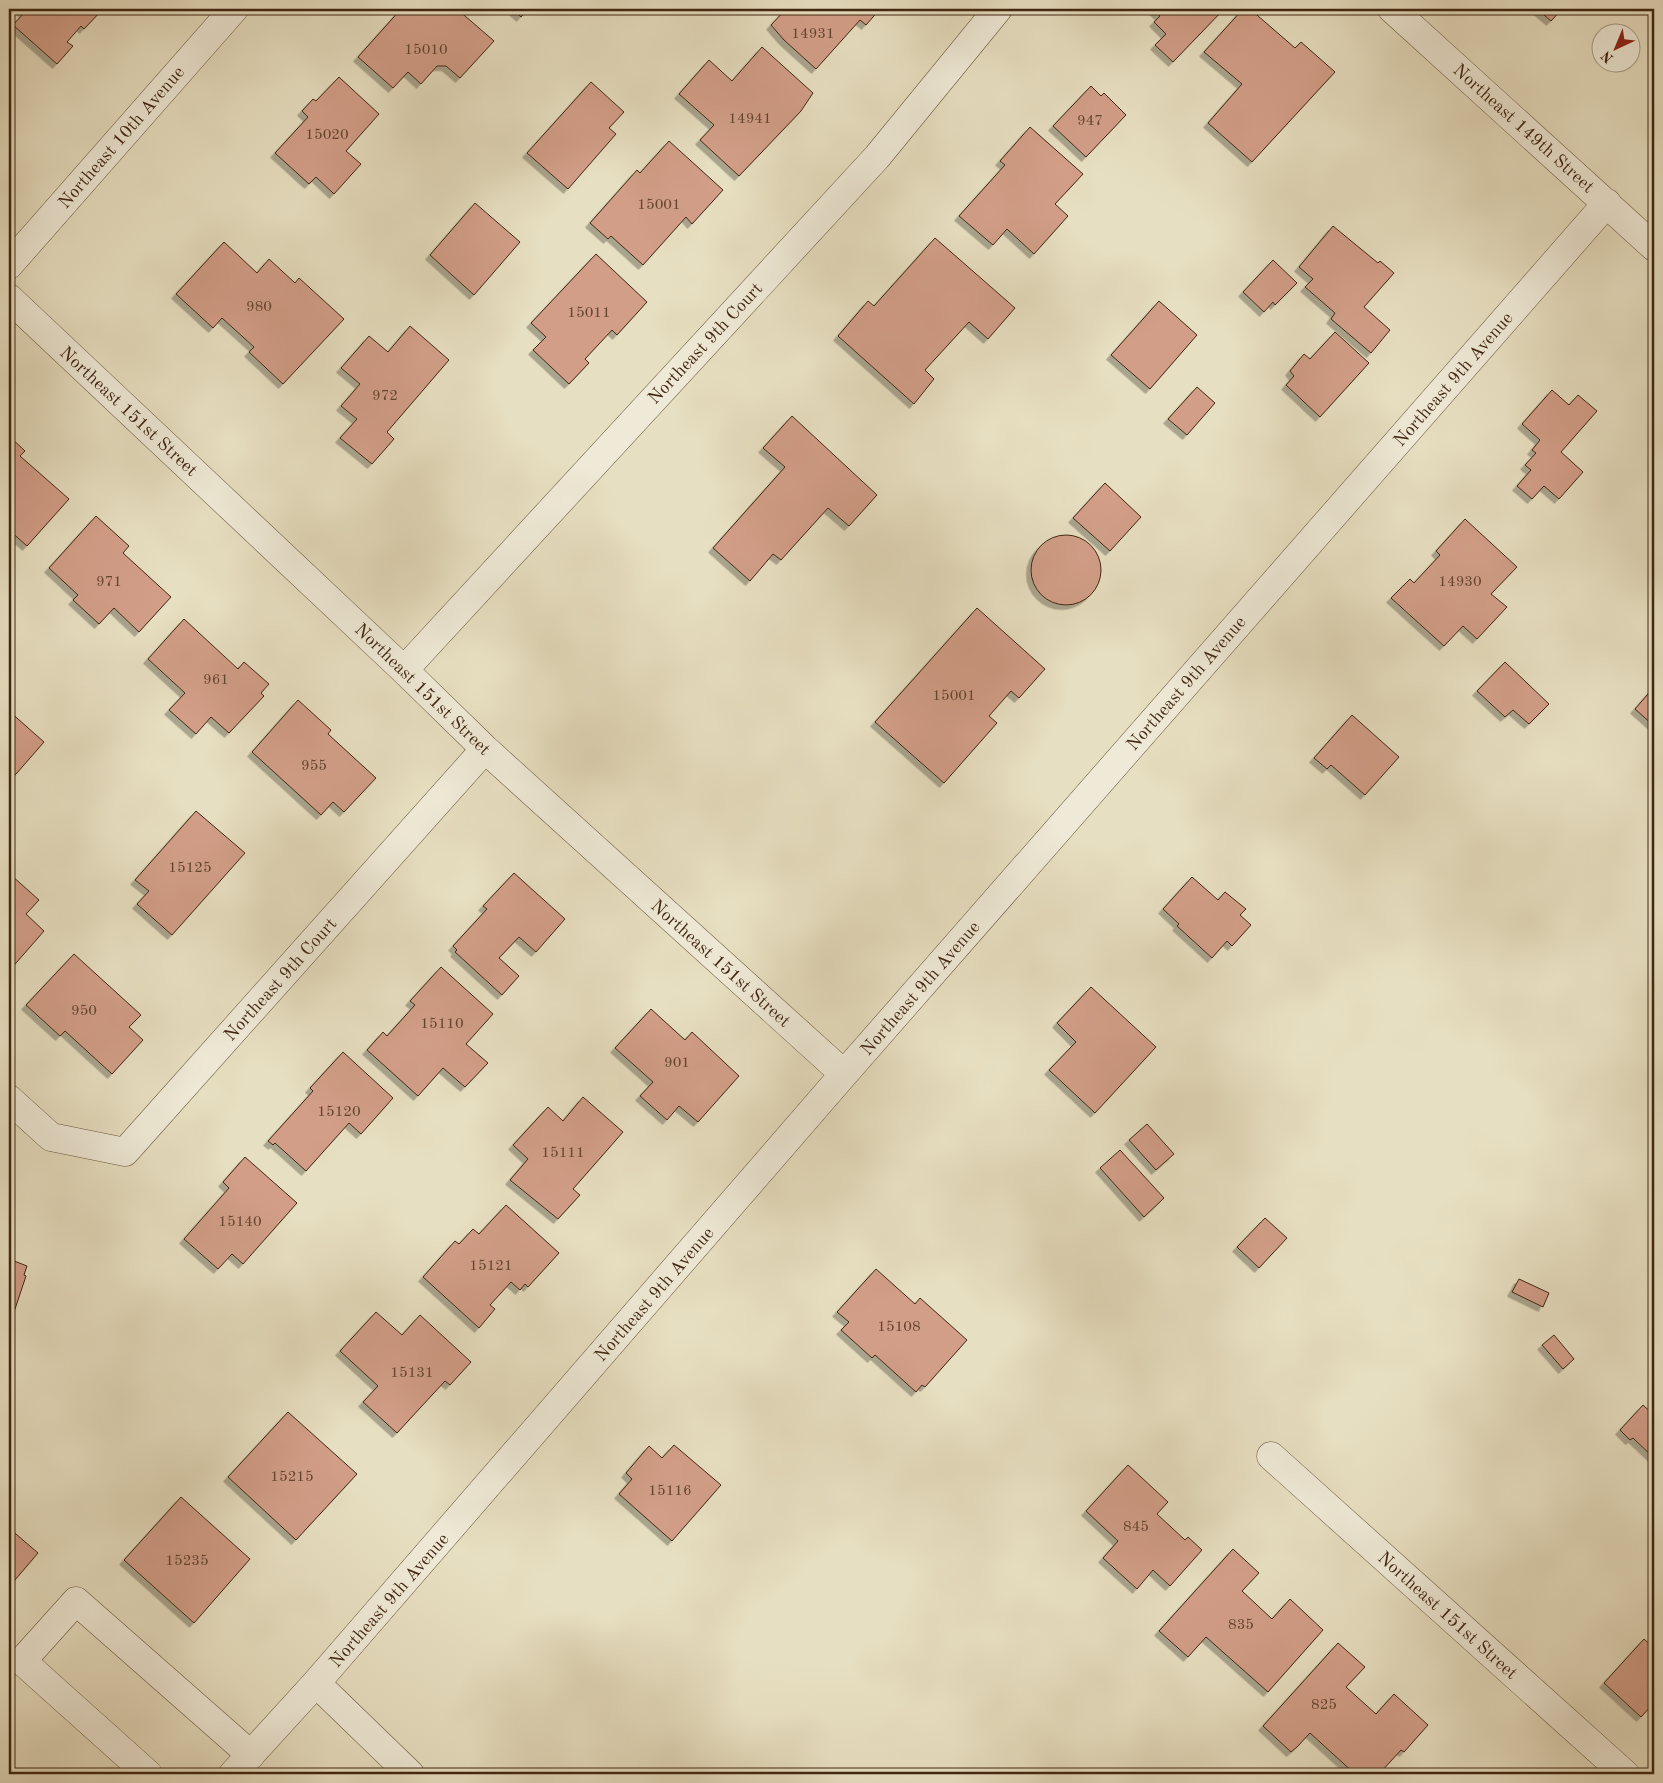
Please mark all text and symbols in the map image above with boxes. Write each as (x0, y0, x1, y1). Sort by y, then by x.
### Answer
north arrow (1590, 22, 1640, 72)
house number: 14931 (791, 27, 835, 42)
house number: 15010 (404, 43, 448, 58)
text: N (1599, 48, 1616, 65)
street label: Northeast 149th Street (1449, 61, 1597, 197)
street label: Northeast 10th Avenue (55, 63, 188, 212)
house number: 14941 (728, 112, 772, 127)
house number: 947 (1077, 114, 1103, 129)
house number: 15020 (305, 128, 349, 143)
house number: 15001 (637, 198, 681, 213)
street label: Northeast 9th Court (645, 280, 766, 408)
house number: 980 (246, 300, 272, 315)
house number: 15011 (567, 306, 611, 321)
street label: Northeast 9th Avenue (1391, 309, 1517, 450)
street label: Northeast 151st Street (56, 344, 201, 480)
house number: 972 (372, 389, 398, 404)
house number: 971 (96, 575, 122, 590)
house number: 14930 (1438, 575, 1482, 590)
street label: Northeast 9th Avenue (1124, 613, 1250, 754)
street label: Northeast 151st Street (351, 620, 494, 759)
house number: 961 (203, 673, 229, 688)
house number: 15001 (932, 689, 976, 704)
house number: 955 (301, 759, 327, 774)
house number: 15125 (168, 861, 212, 876)
street label: Northeast 151st Street (647, 897, 794, 1031)
street label: Northeast 9th Court (221, 915, 340, 1045)
street label: Northeast 9th Avenue (858, 918, 984, 1059)
house number: 950 (71, 1004, 97, 1019)
house number: 15110 (420, 1017, 464, 1032)
house number: 901 (664, 1056, 690, 1071)
house number: 15120 (317, 1105, 361, 1120)
house number: 15111 (541, 1146, 585, 1161)
house number: 15140 (218, 1215, 262, 1230)
street label: Northeast 9th Avenue (592, 1224, 718, 1365)
house number: 15121 (469, 1259, 513, 1274)
house number: 15108 (877, 1320, 921, 1335)
house number: 15131 (390, 1366, 434, 1381)
house number: 15215 (270, 1470, 314, 1485)
house number: 15116 (648, 1484, 692, 1499)
house number: 845 (1123, 1520, 1149, 1535)
street label: Northeast 9th Avenue (327, 1530, 453, 1671)
street label: Northeast 151st Street (1374, 1549, 1521, 1683)
house number: 15235 (165, 1554, 209, 1569)
house number: 835 (1228, 1618, 1254, 1633)
house number: 825 (1311, 1698, 1337, 1713)

